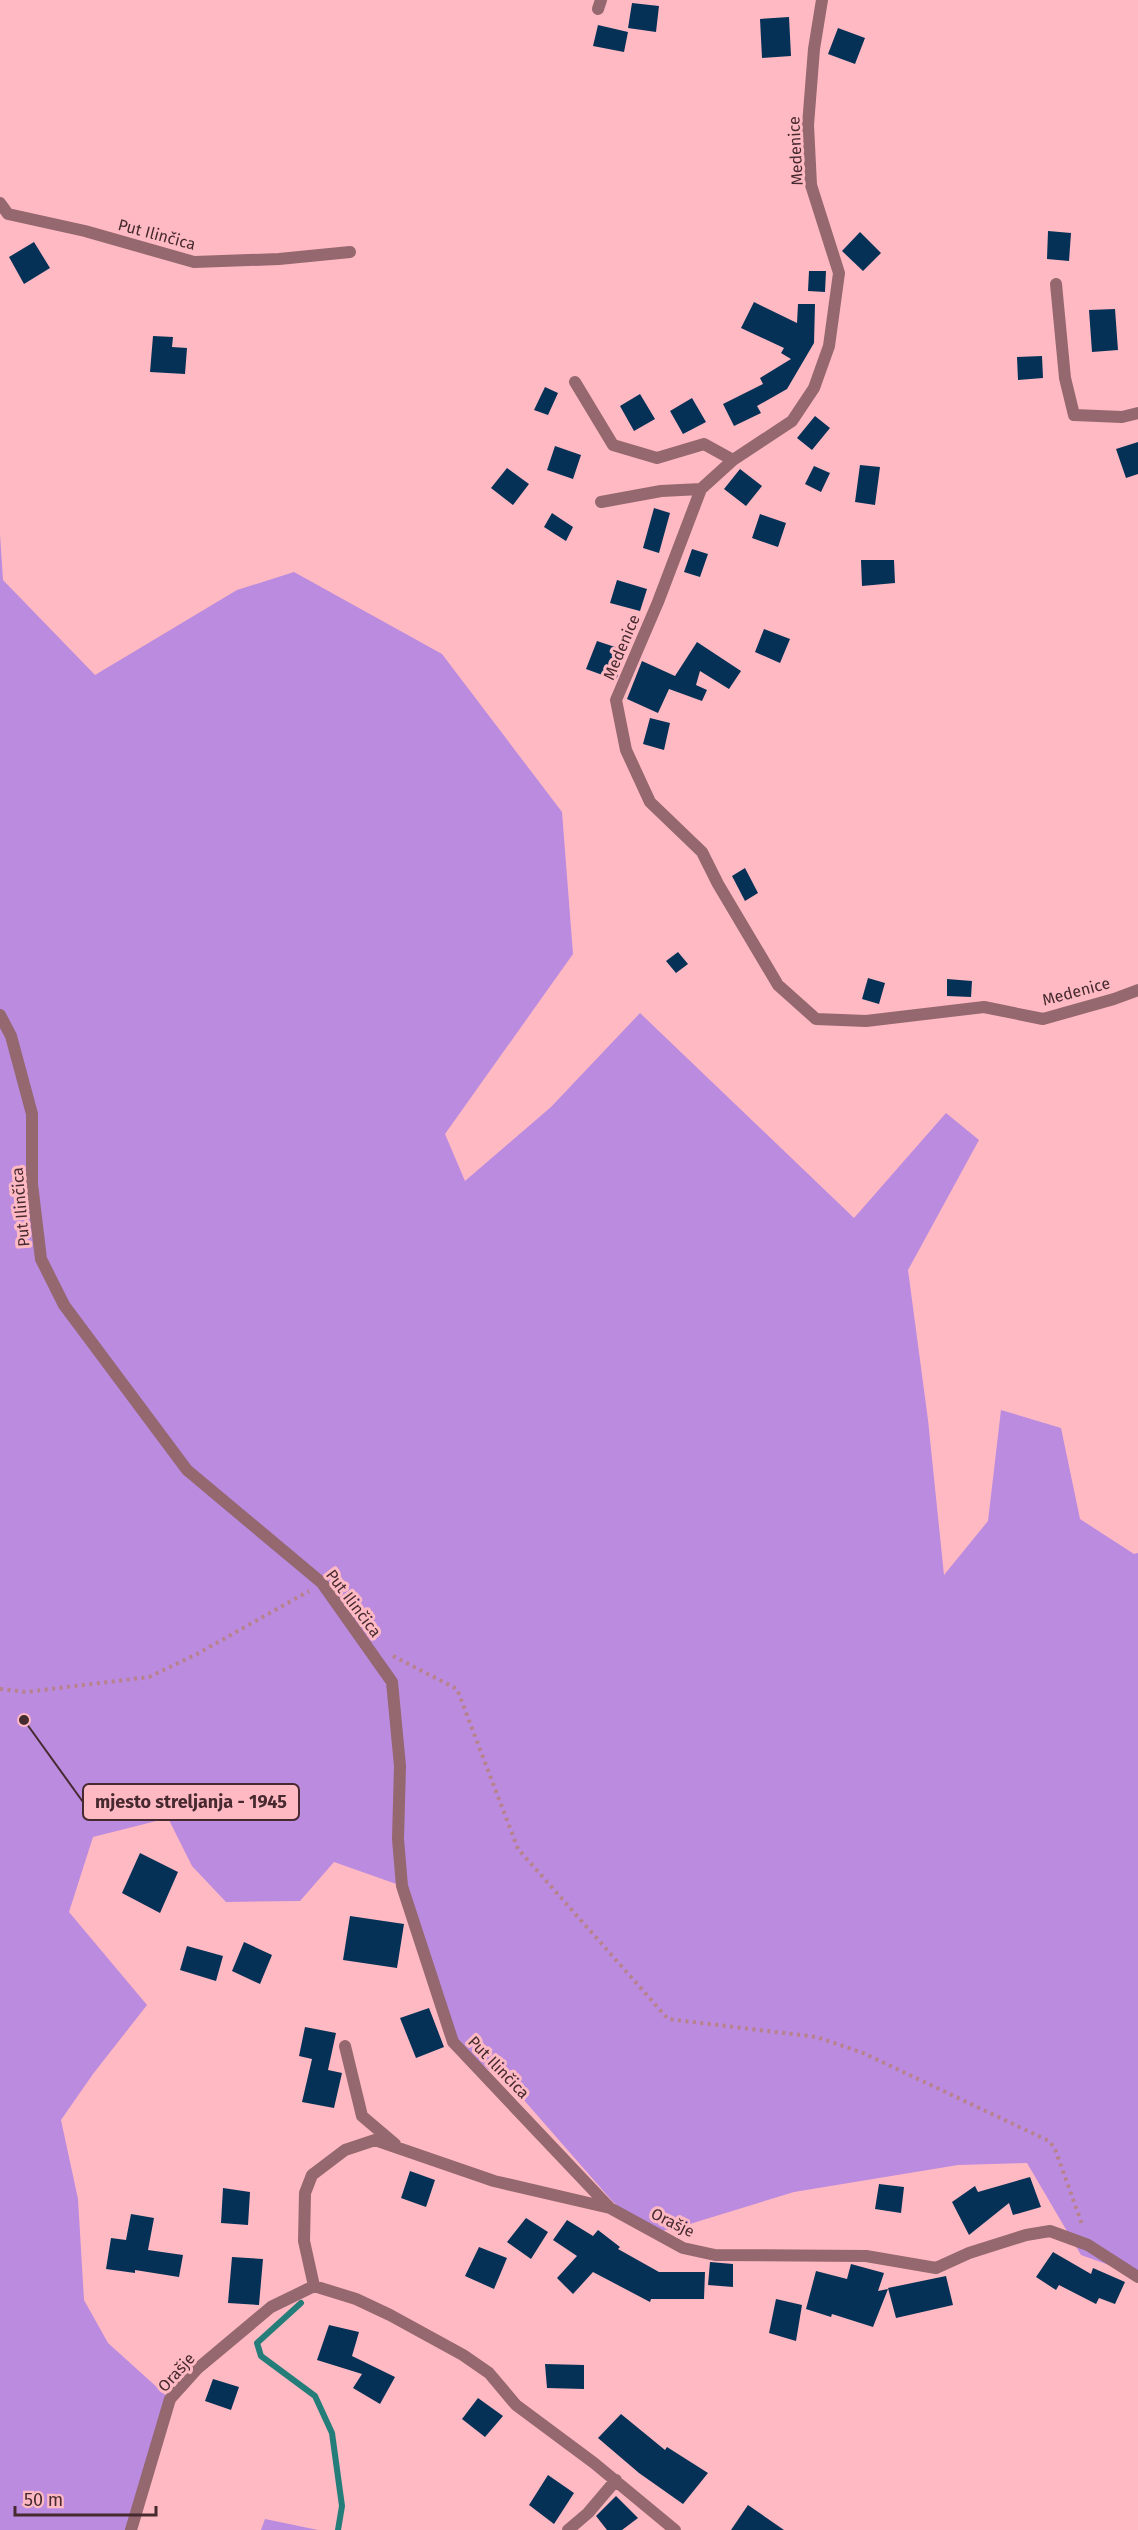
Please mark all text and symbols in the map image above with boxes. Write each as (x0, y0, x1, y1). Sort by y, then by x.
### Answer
street label: Medenice (784, 116, 807, 186)
street label: Put Ilinčica (116, 215, 198, 254)
street label: Medenice (599, 612, 644, 683)
street label: Medenice (1040, 973, 1112, 1010)
street label: Put Ilinčica (8, 1166, 33, 1248)
street label: Put Ilinčica (322, 1566, 385, 1641)
callout: mjesto streljanja - 1945 (83, 1784, 299, 1820)
text: mjesto streljanja - 1945 (95, 1791, 287, 1813)
street label: Put Ilinčica (464, 2032, 533, 2103)
street label: Orašje (648, 2204, 698, 2241)
street label: Orašje (154, 2349, 199, 2396)
scale bar (15, 2479, 156, 2517)
text: 50 m (24, 2489, 63, 2511)

